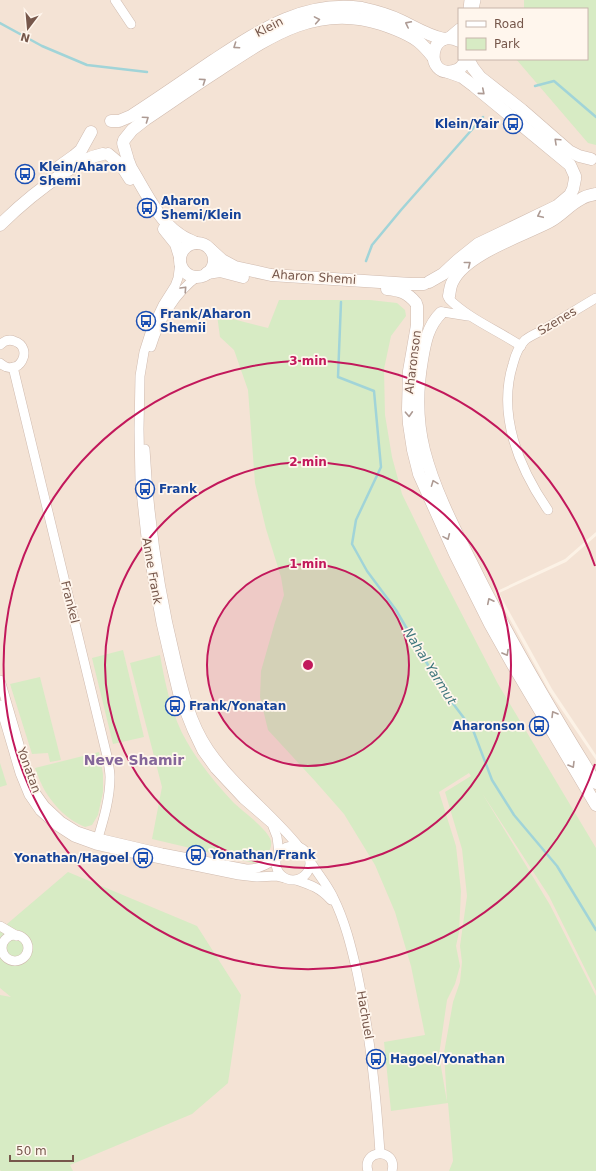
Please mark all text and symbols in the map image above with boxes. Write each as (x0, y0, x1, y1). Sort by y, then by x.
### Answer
north arrow (8, 8, 48, 48)
legend (458, 8, 588, 60)
street label: Klein (253, 14, 285, 40)
one-way arrow (314, 17, 320, 25)
text: Road (494, 17, 524, 31)
one-way arrow (405, 21, 413, 29)
text: N (19, 30, 32, 45)
text: Park (494, 37, 520, 51)
one-way arrow (233, 41, 240, 49)
one-way arrow (199, 78, 206, 85)
one-way arrow (477, 87, 484, 94)
bus stop icon: Klein/Yair (502, 113, 524, 135)
one-way arrow (141, 117, 148, 124)
place label: Klein/Yair (435, 117, 499, 131)
one-way arrow (555, 139, 562, 146)
place label: Klein/Aharon Shemi (39, 160, 126, 188)
bus stop icon: Klein/Aharon Shemi (14, 163, 36, 185)
place label: Aharon Shemi/Klein (161, 194, 242, 222)
bus stop icon: Aharon Shemi/Klein (136, 197, 158, 219)
one-way arrow (537, 210, 544, 218)
one-way arrow (464, 262, 471, 269)
street label: Aharon Shemi (271, 267, 357, 287)
one-way arrow (179, 286, 187, 294)
street label: Szenes (535, 304, 579, 338)
place label: Frank/Aharon Shemii (160, 307, 251, 335)
bus stop icon: Frank/Aharon Shemii (135, 310, 157, 332)
street label: Aharonson (402, 329, 424, 395)
text: 3 min (289, 354, 327, 368)
one-way arrow (404, 411, 413, 417)
text: 2 min (289, 455, 327, 469)
bus stop icon: Frank (134, 478, 156, 500)
one-way arrow (431, 480, 439, 487)
place label: Frank (159, 482, 198, 496)
one-way arrow (442, 532, 450, 540)
street label: Anne Frank (139, 537, 165, 605)
text: 1 min (289, 557, 327, 571)
street label: Frankel (58, 579, 82, 625)
one-way arrow (487, 597, 495, 605)
water label: Nahal Yarmut (400, 625, 460, 708)
one-way arrow (501, 648, 509, 656)
centre of rings (301, 658, 315, 672)
bus stop icon: Frank/Yonatan (164, 695, 186, 717)
place label: Frank/Yonatan (189, 699, 286, 713)
one-way arrow (552, 711, 559, 718)
bus stop icon: Aharonson (528, 715, 550, 737)
place label: Aharonson (452, 719, 525, 733)
street label: Yonatan (14, 744, 44, 795)
district label: Neve Shamir (84, 752, 184, 768)
one-way arrow (567, 761, 575, 768)
bus stop icon: Yonathan/Frank (185, 844, 207, 866)
bus stop icon: Yonathan/Hagoel (132, 847, 154, 869)
place label: Yonathan/Frank (209, 848, 317, 862)
place label: Yonathan/Hagoel (13, 851, 129, 865)
street label: Hachuel (354, 990, 376, 1040)
bus stop icon: Hagoel/Yonathan (365, 1048, 387, 1070)
place label: Hagoel/Yonathan (390, 1052, 505, 1066)
scale bar (10, 1137, 73, 1163)
text: 50 m (16, 1144, 47, 1158)

